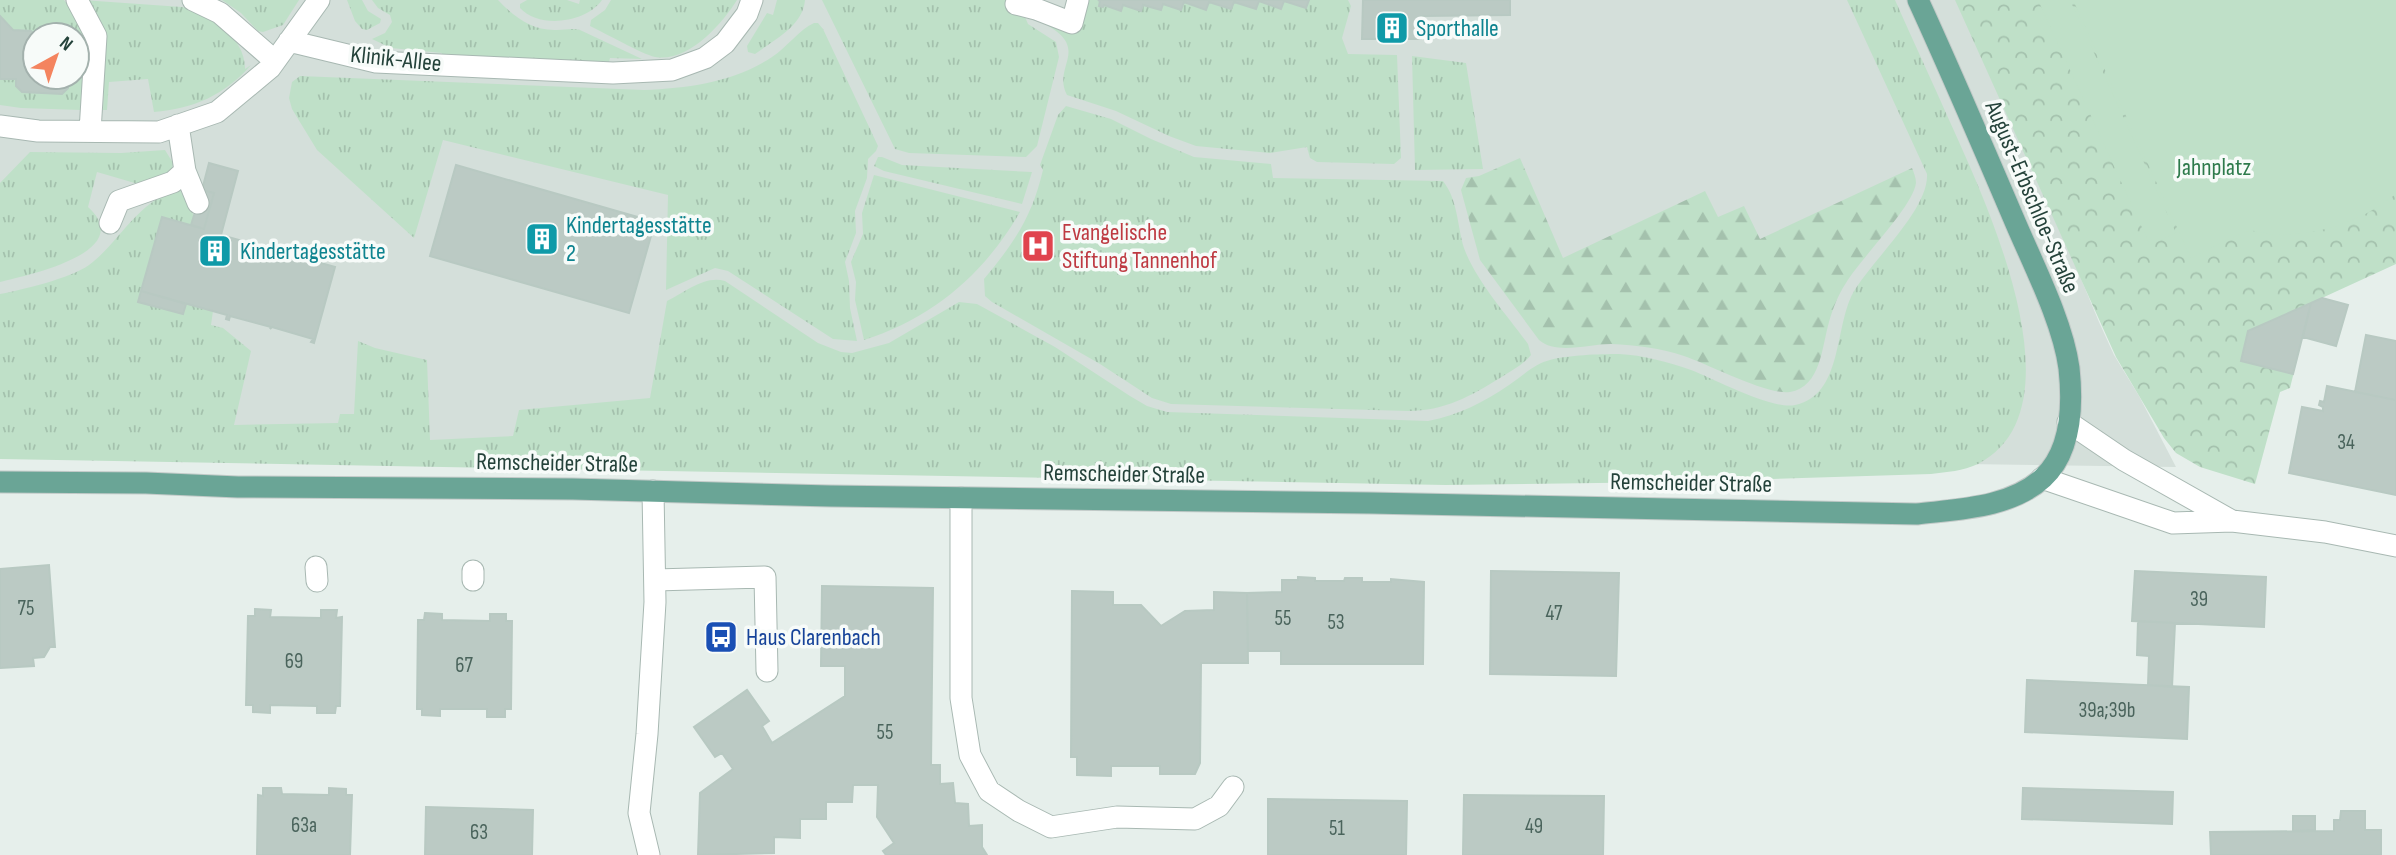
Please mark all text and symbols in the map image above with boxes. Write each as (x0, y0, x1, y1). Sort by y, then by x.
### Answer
building icon: Sporthalle (1373, 9, 1411, 47)
place label: Sporthalle (1416, 14, 1499, 43)
north arrow (21, 21, 91, 91)
text: N (55, 32, 77, 56)
street label: Klinik-Allee (349, 40, 443, 78)
street label: August-Erbschloe-Straße (1978, 96, 2086, 297)
park label: Jahnplatz (2176, 153, 2252, 182)
place label: Kindertagesstätte 2 (566, 211, 712, 268)
place label: Evangelische Stiftung Tannenhof (1062, 218, 1218, 275)
building icon: Kindertagesstätte 2 (523, 220, 561, 258)
hospital icon: Evangelische Stiftung Tannenhof (1019, 227, 1057, 265)
building icon: Kindertagesstätte (196, 232, 234, 270)
place label: Kindertagesstätte (240, 237, 386, 266)
house number: 34 (2337, 430, 2355, 455)
street label: Remscheider Straße (476, 447, 638, 479)
street label: Remscheider Straße (1043, 458, 1205, 490)
street label: Remscheider Straße (1610, 467, 1772, 499)
house number: 39 (2190, 587, 2208, 612)
house number: 75 (18, 596, 34, 621)
house number: 47 (1545, 601, 1563, 626)
house number: 55 (1275, 606, 1291, 631)
house number: 53 (1327, 610, 1345, 635)
bus stop icon: Haus Clarenbach (702, 618, 740, 656)
place label: Haus Clarenbach (746, 623, 881, 652)
house number: 69 (285, 649, 303, 674)
house number: 67 (455, 653, 473, 678)
house number: 39a;39b (2078, 698, 2136, 723)
house number: 55 (877, 720, 893, 745)
house number: 63a (291, 813, 317, 838)
house number: 49 (1525, 814, 1543, 839)
house number: 51 (1329, 816, 1346, 841)
house number: 63 (470, 820, 488, 845)

